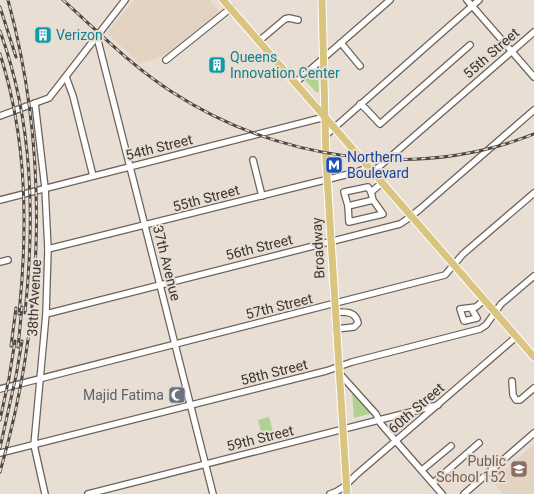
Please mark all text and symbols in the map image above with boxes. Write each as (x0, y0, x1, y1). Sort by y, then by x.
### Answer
street label: 55th Street (460, 24, 522, 81)
building icon: Verizon (33, 25, 53, 45)
place label: Verizon (56, 27, 103, 43)
place label: Queens Innovation Center (230, 49, 340, 81)
building icon: Queens Innovation Center (207, 55, 227, 75)
street label: 54th Street (124, 131, 195, 163)
place label: Northern Boulevard (347, 149, 409, 181)
metro station icon: Northern Boulevard (324, 155, 344, 175)
street label: 55th Street (171, 181, 242, 215)
street label: Broadway (308, 217, 328, 279)
street label: 37th Avenue (150, 224, 184, 302)
street label: 56th Street (224, 231, 295, 263)
street label: 38th Avenue (24, 259, 44, 337)
street label: 57th Street (244, 290, 315, 322)
street label: 58th Street (239, 356, 310, 388)
street label: 60th Street (385, 379, 447, 436)
mosque icon: Majid Fatima (167, 385, 187, 405)
place label: Majid Fatima (83, 387, 164, 403)
street label: 59th Street (225, 422, 296, 454)
place label: Public School 152 (436, 453, 506, 485)
school or university icon: Public School 152 (509, 459, 529, 479)

